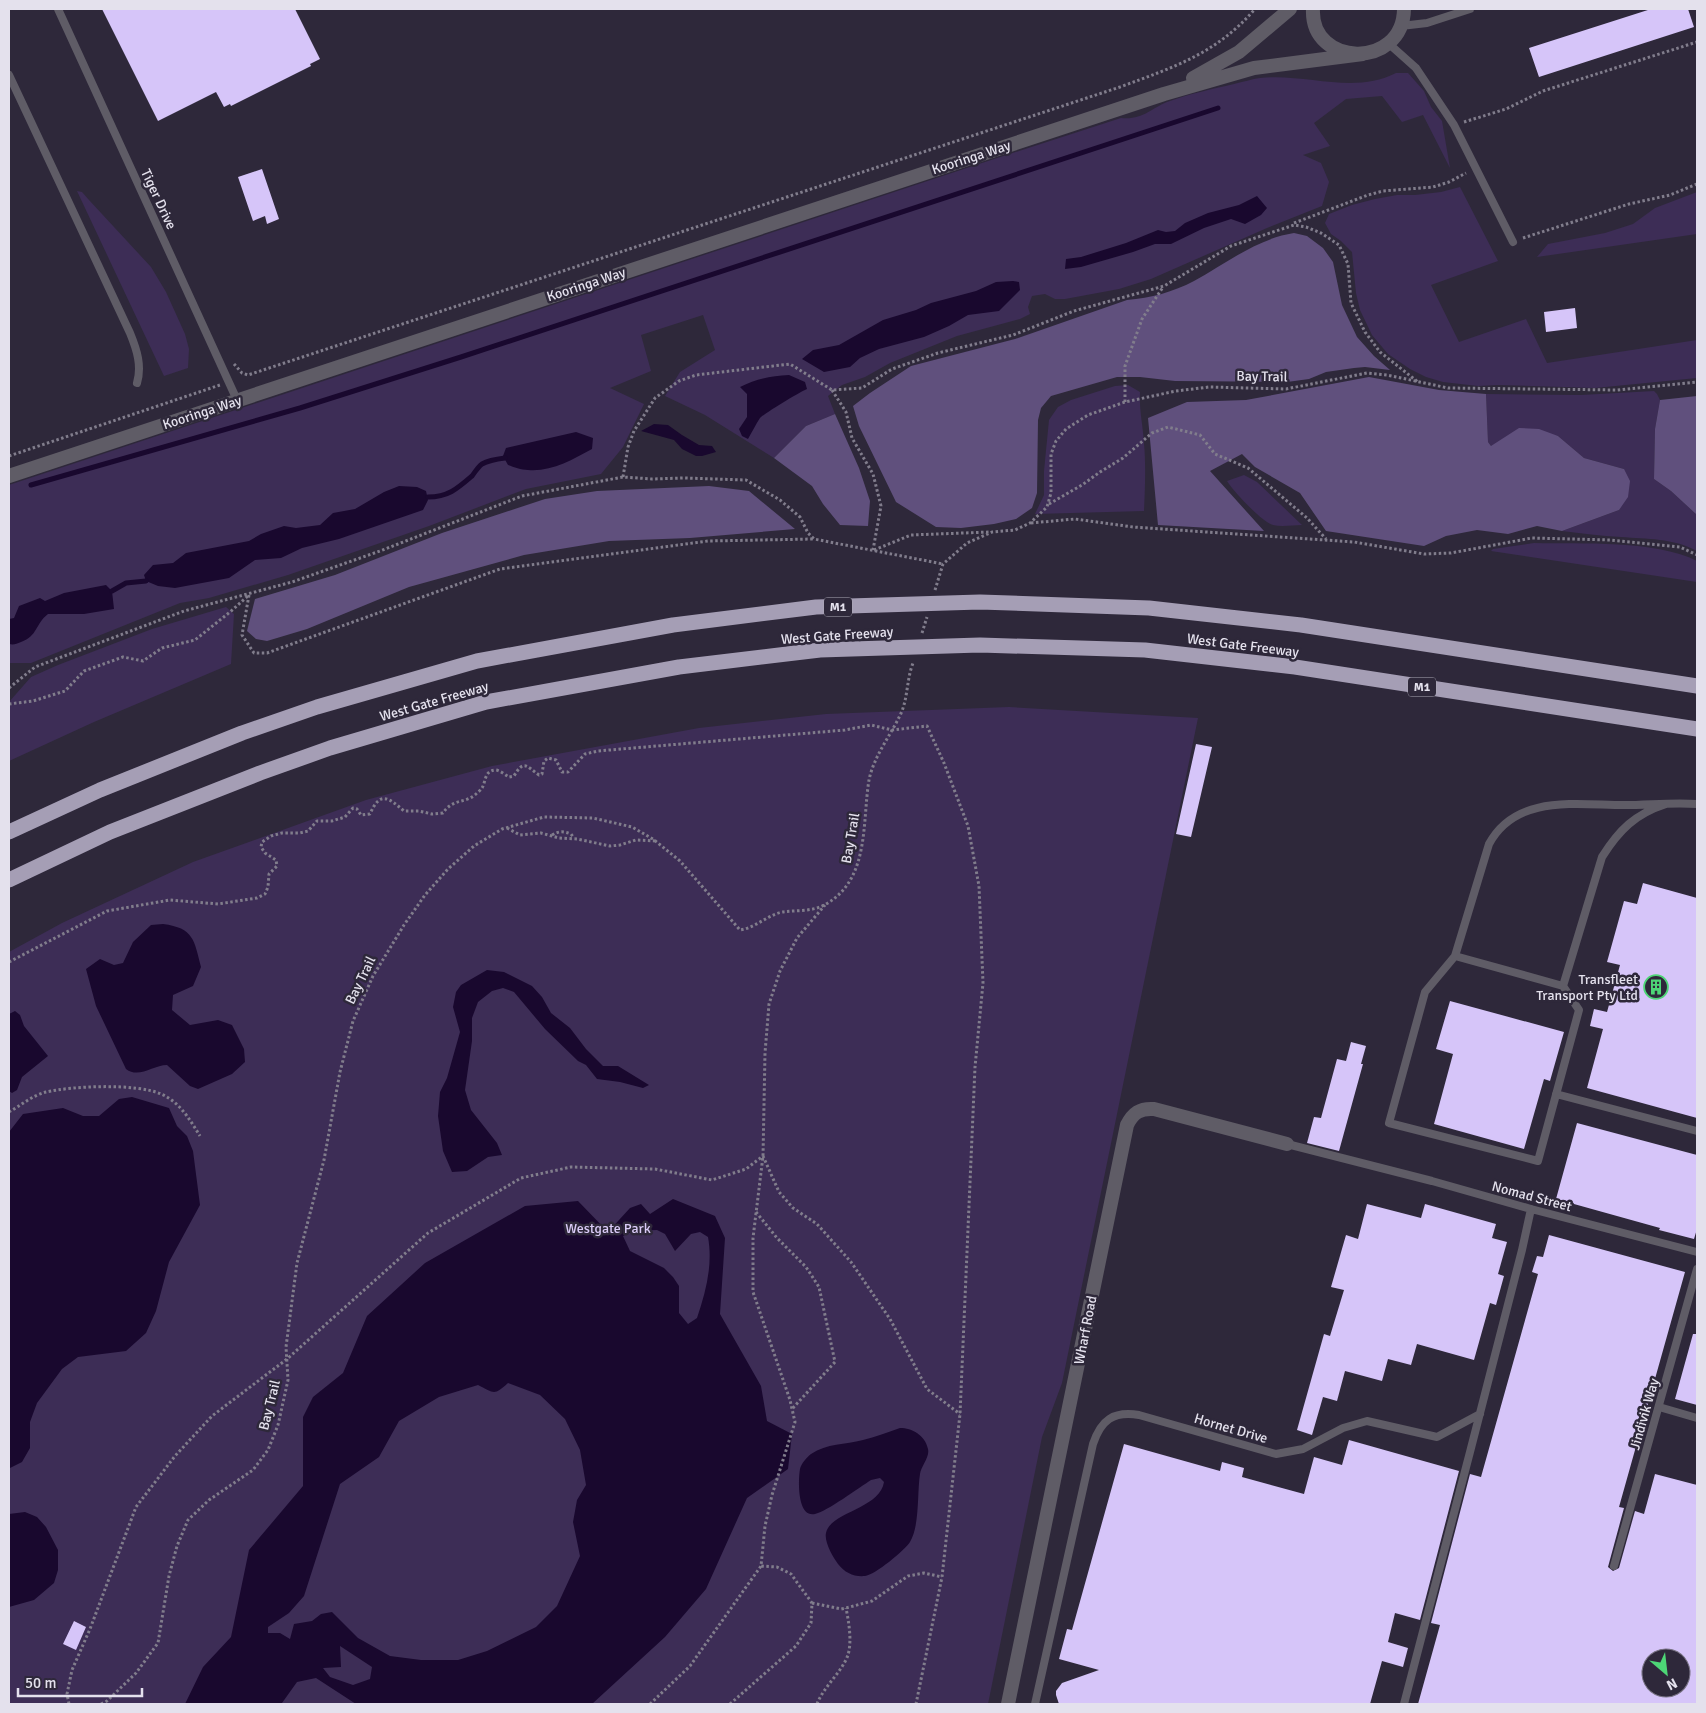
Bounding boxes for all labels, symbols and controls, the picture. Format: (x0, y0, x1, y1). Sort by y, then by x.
street label: Kooringa Way (930, 137, 1013, 178)
street label: Tiger Drive (137, 166, 180, 232)
street label: Kooringa Way (545, 264, 628, 305)
street label: Bay Trail (1236, 368, 1288, 385)
street label: Kooringa Way (161, 392, 244, 433)
road number: M1 (824, 598, 852, 616)
street label: West Gate Freeway (780, 623, 894, 648)
street label: West Gate Freeway (1186, 630, 1300, 661)
street label: West Gate Freeway (378, 678, 491, 725)
road number: M1 (1408, 678, 1436, 696)
street label: Bay Trail (838, 811, 863, 865)
street label: Bay Trail (342, 953, 379, 1007)
place label: Transfleet Transport Pty Ltd (1536, 971, 1638, 1004)
building icon: Transfleet Transport Pty Ltd (1643, 974, 1669, 1000)
street label: Nomad Street (1490, 1178, 1574, 1215)
park label: Westgate Park (565, 1220, 651, 1237)
street label: Wharf Road (1070, 1294, 1101, 1366)
street label: Jindivik Way (1626, 1376, 1663, 1452)
street label: Bay Trail (255, 1378, 284, 1432)
street label: Hornet Drive (1192, 1410, 1270, 1447)
north arrow (1641, 1648, 1691, 1698)
scale bar (18, 1666, 141, 1698)
text: 50 m (25, 1674, 56, 1692)
text: N (1664, 1674, 1680, 1694)

